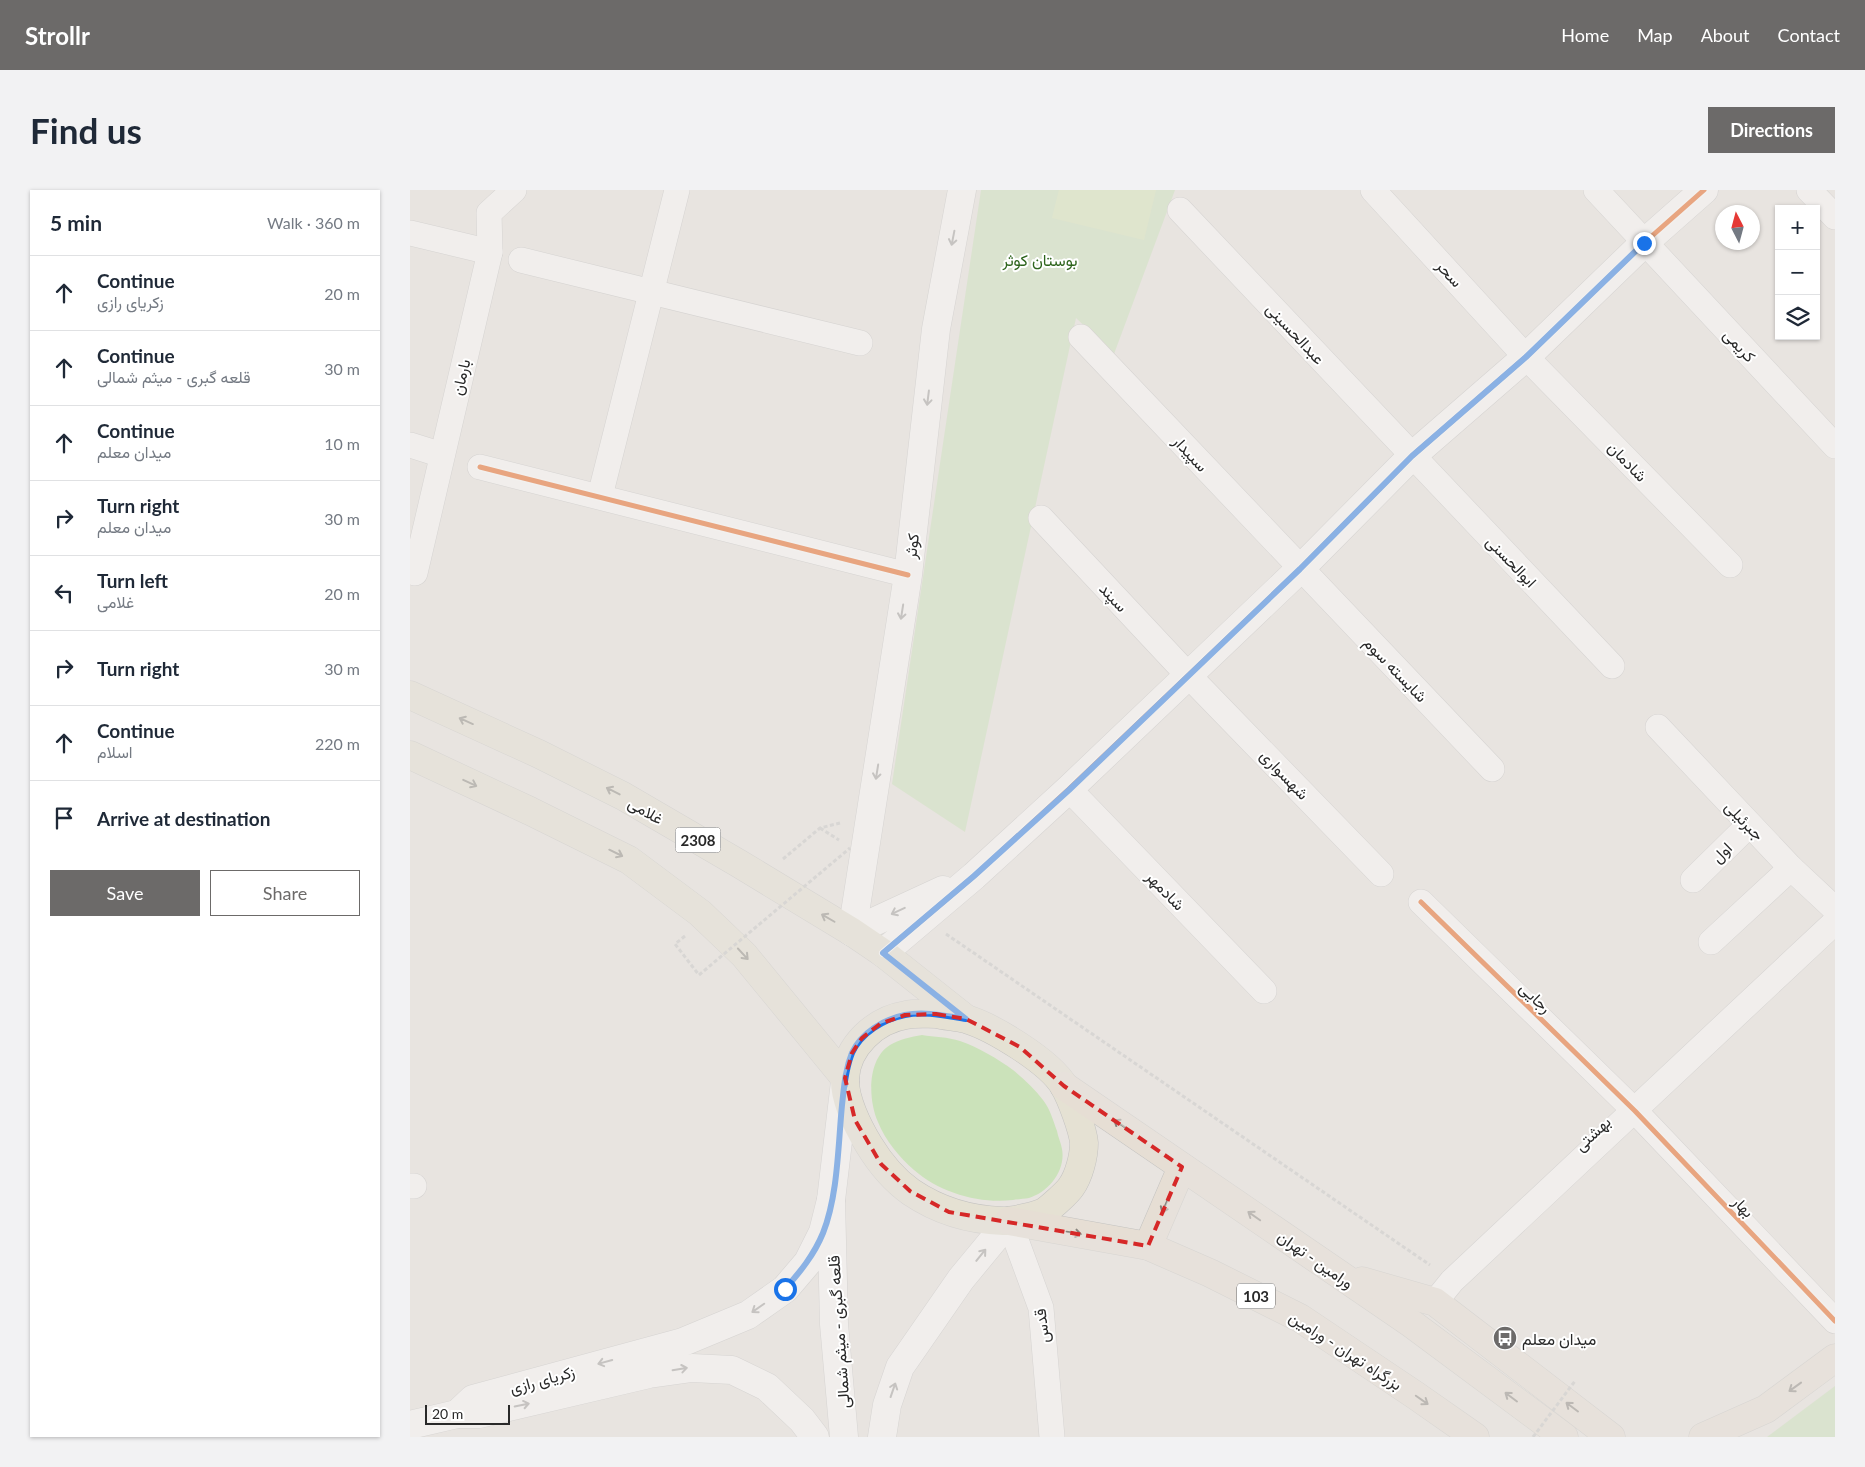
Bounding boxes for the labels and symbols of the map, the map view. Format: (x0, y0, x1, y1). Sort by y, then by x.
north arrow (1715, 205, 1760, 250)
one-way arrow (948, 230, 958, 246)
route end (1633, 232, 1656, 255)
park label: بوستان کوثر (1002, 250, 1078, 271)
street label: سحر (1431, 255, 1467, 292)
street label: عبدالحسینی (1261, 298, 1329, 369)
street label: کریمی (1719, 325, 1760, 367)
street label: بارمان (447, 357, 475, 397)
one-way arrow (923, 390, 933, 406)
street label: سپیدار (1167, 430, 1212, 477)
street label: شادمان (1604, 437, 1652, 486)
street label: ابوالحسنی (1481, 531, 1541, 592)
street label: کوثر (900, 532, 924, 561)
street label: سپند (1094, 579, 1132, 617)
one-way arrow (897, 603, 907, 619)
street label: شایسته سوم (1359, 633, 1432, 707)
one-way arrow (459, 716, 474, 725)
street label: شهسواری (1255, 745, 1313, 804)
one-way arrow (871, 764, 881, 780)
one-way arrow (462, 778, 477, 788)
one-way arrow (606, 786, 621, 795)
street label: غلامی (624, 792, 667, 829)
street label: جبرئیلی (1720, 796, 1769, 845)
road number: 2308 (676, 828, 720, 852)
street label: اول (1707, 838, 1737, 868)
one-way arrow (609, 848, 624, 858)
street label: شادمهر (1141, 866, 1189, 915)
one-way arrow (891, 906, 906, 916)
one-way arrow (822, 912, 836, 922)
one-way arrow (737, 948, 749, 960)
street label: رجایی (1515, 977, 1556, 1018)
street label: بهشتی (1570, 1112, 1615, 1156)
one-way arrow (1113, 1119, 1127, 1129)
street label: بهار (1727, 1191, 1759, 1222)
one-way arrow (1160, 1198, 1170, 1213)
one-way arrow (1247, 1211, 1261, 1221)
street label: ورامین - تهران (1273, 1226, 1358, 1294)
one-way arrow (1066, 1228, 1082, 1238)
one-way arrow (976, 1248, 987, 1261)
street label: قلعه گبری - میثم شمالی (823, 1255, 855, 1409)
route start (774, 1278, 797, 1301)
road number: 103 (1237, 1284, 1275, 1308)
one-way arrow (751, 1303, 765, 1313)
street label: قدس (1029, 1307, 1055, 1344)
street label: بزرگراه تهران - ورامین (1285, 1307, 1406, 1395)
bus stop icon: میدان معلم (1492, 1325, 1518, 1351)
place label: میدان معلم (1522, 1329, 1596, 1350)
one-way arrow (597, 1358, 613, 1367)
street label: زکریای رازی (507, 1361, 577, 1399)
one-way arrow (672, 1364, 688, 1374)
one-way arrow (888, 1382, 898, 1398)
one-way arrow (1789, 1382, 1803, 1392)
one-way arrow (1504, 1392, 1518, 1402)
one-way arrow (1414, 1395, 1428, 1405)
one-way arrow (513, 1400, 529, 1409)
scale bar (425, 1402, 510, 1425)
one-way arrow (1566, 1402, 1579, 1413)

